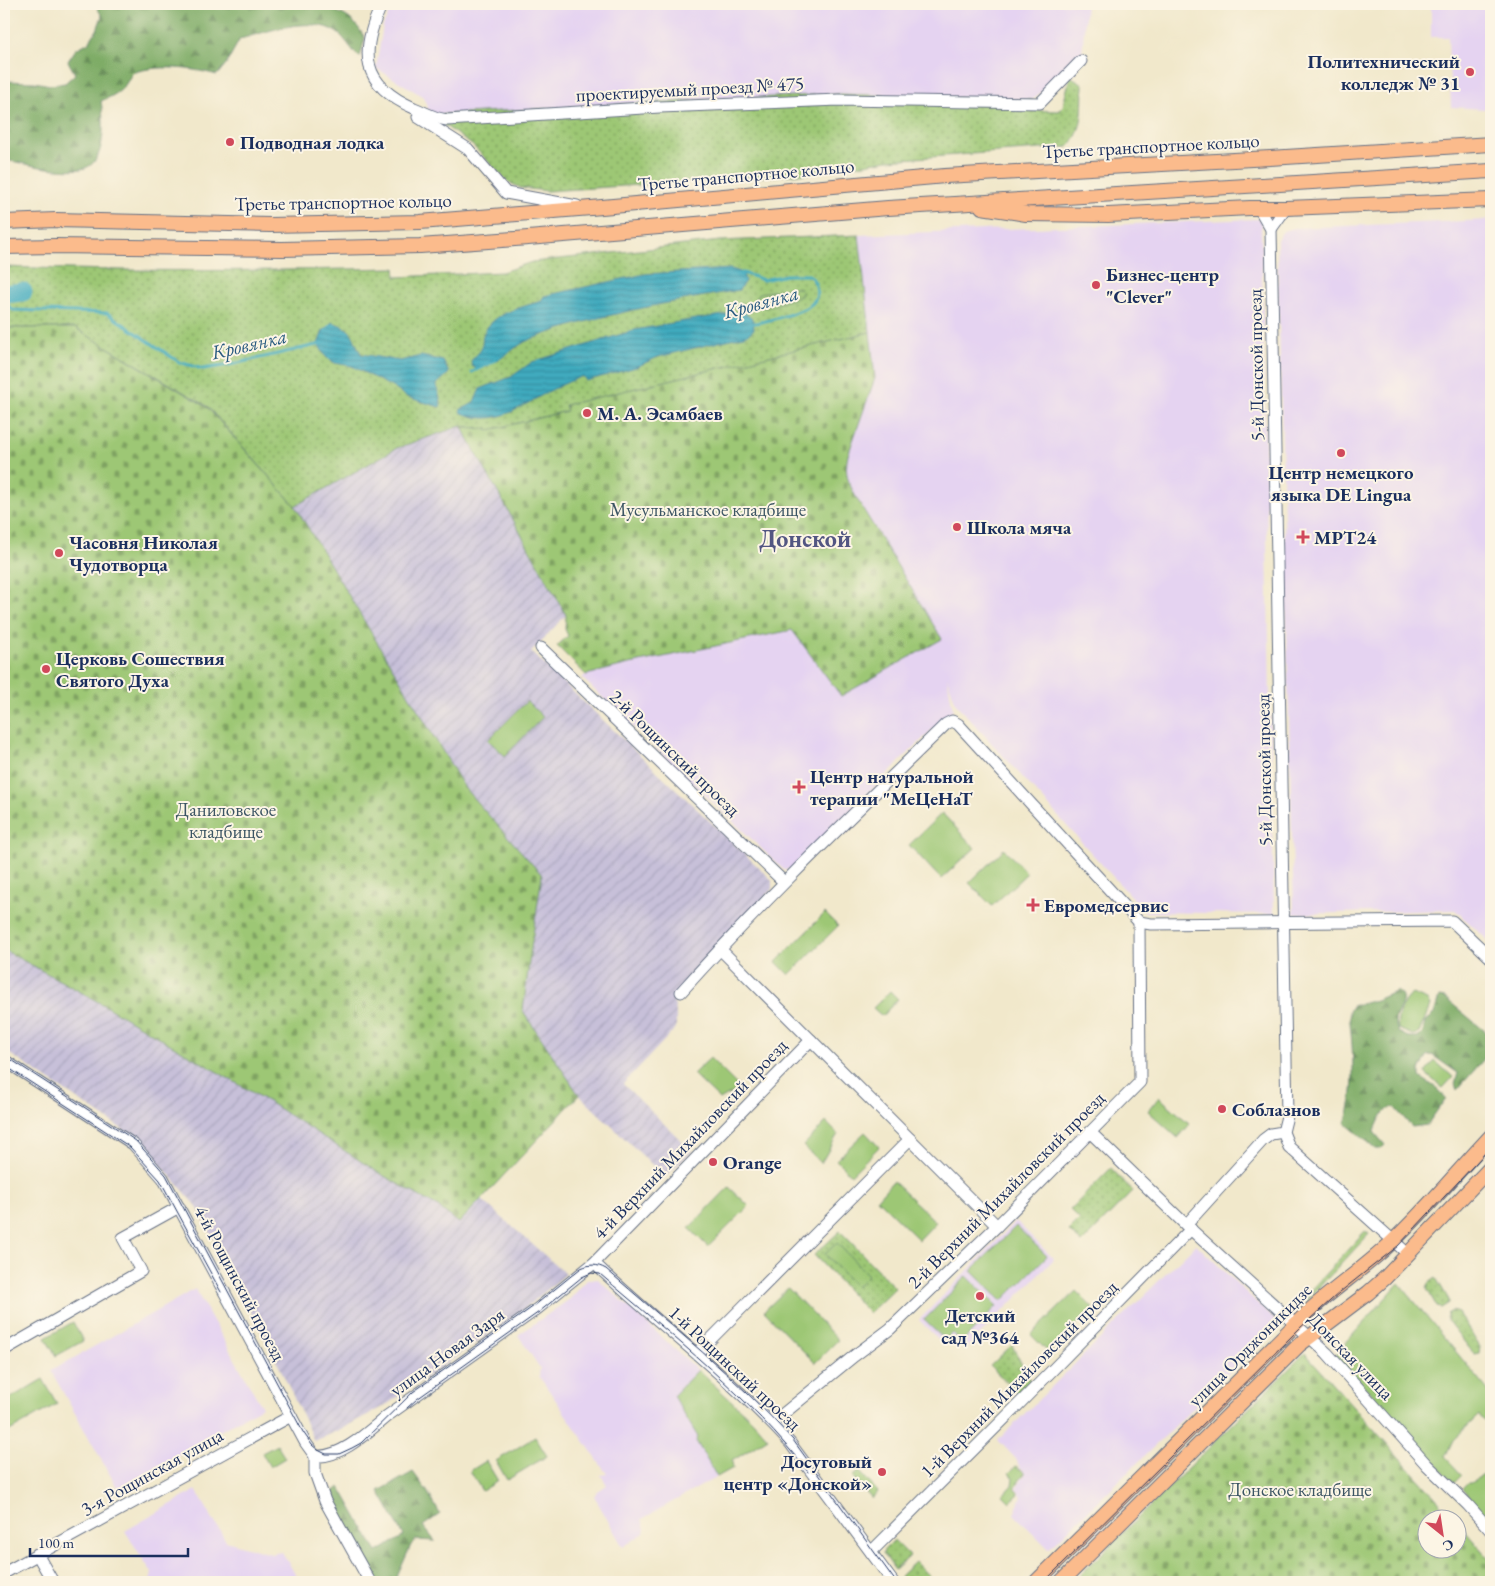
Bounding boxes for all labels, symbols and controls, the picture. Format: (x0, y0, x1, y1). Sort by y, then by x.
place label: Политехнический колледж № 31 (1307, 49, 1460, 96)
marker: Политехнический колледж № 31 (1464, 66, 1476, 78)
street label: проектируемый проезд № 475 (575, 71, 805, 107)
street label: Третье транспортное кольцо (1042, 128, 1260, 164)
place label: Подводная лодка (240, 130, 385, 155)
marker: Подводная лодка (224, 136, 236, 148)
street label: Третье транспортное кольцо (637, 153, 855, 197)
street label: Третье транспортное кольцо (234, 188, 452, 216)
place label: Бизнес-центр "Clever" (1106, 262, 1219, 309)
marker: Бизнес-центр "Clever" (1090, 279, 1102, 291)
water label: Кровянка (720, 280, 801, 325)
street label: 5-й Донской проезд (1242, 288, 1270, 441)
water label: Кровянка (208, 323, 289, 366)
place label: М. А. Эсамбаев (597, 401, 723, 426)
marker: М. А. Эсамбаев (581, 407, 593, 419)
marker: Центр немецкого языка DE Lingua (1335, 447, 1347, 459)
place label: Центр немецкого языка DE Lingua (1269, 460, 1414, 507)
park label: Мусульманское кладбище (610, 497, 806, 522)
place label: Школа мяча (967, 515, 1072, 540)
marker: Школа мяча (951, 521, 963, 533)
district label: Донской (759, 523, 851, 554)
place label: МРТ24 (1314, 525, 1377, 550)
place label: Часовня Николая Чудотворца (69, 530, 218, 577)
marker: МРТ24 (1296, 530, 1310, 544)
marker: Часовня Николая Чудотворца (53, 547, 65, 559)
place label: Церковь Сошествия Святого Духа (56, 646, 225, 693)
marker: Церковь Сошествия Святого Духа (40, 663, 52, 675)
street label: 2-й Рощинский проезд (604, 684, 746, 822)
street label: 5-й Донской проезд (1250, 693, 1278, 846)
place label: Центр натуральной терапии "МеЦеНаТ (810, 764, 974, 811)
marker: Центр натуральной терапии "МеЦеНаТ (792, 780, 806, 794)
park label: Даниловское кладбище (176, 797, 276, 844)
place label: Евромедсервис (1044, 893, 1169, 918)
marker: Евромедсервис (1026, 898, 1040, 912)
street label: 4-й Верхний Михайловский проезд (587, 1033, 793, 1245)
street label: 2-й Верхний Михайловский проезд (902, 1086, 1110, 1294)
place label: Соблазнов (1232, 1097, 1321, 1122)
marker: Соблазнов (1216, 1103, 1228, 1115)
place label: Orange (723, 1150, 782, 1175)
marker: Orange (707, 1156, 719, 1168)
street label: 4-й Рощинский проезд (188, 1201, 292, 1365)
street label: 1-й Верхний Михайловский проезд (915, 1275, 1123, 1483)
street label: улица Орджоникидзе (1183, 1278, 1317, 1412)
marker: Детский сад №364 (974, 1290, 986, 1302)
street label: 1-й Рощинский проезд (663, 1300, 807, 1436)
street label: улица Новая Заря (385, 1302, 510, 1402)
place label: Детский сад №364 (941, 1303, 1020, 1350)
street label: Донская улица (1303, 1307, 1400, 1406)
street label: 3-я Рощинская улица (76, 1422, 228, 1522)
place label: Досуговый центр «Донской» (723, 1449, 872, 1496)
marker: Досуговый центр «Донской» (876, 1466, 888, 1478)
park label: Донское кладбище (1228, 1477, 1372, 1502)
north arrow (1418, 1508, 1468, 1558)
scale bar (30, 1526, 188, 1558)
text: 100 m (38, 1533, 75, 1552)
text: С (1440, 1535, 1457, 1556)

